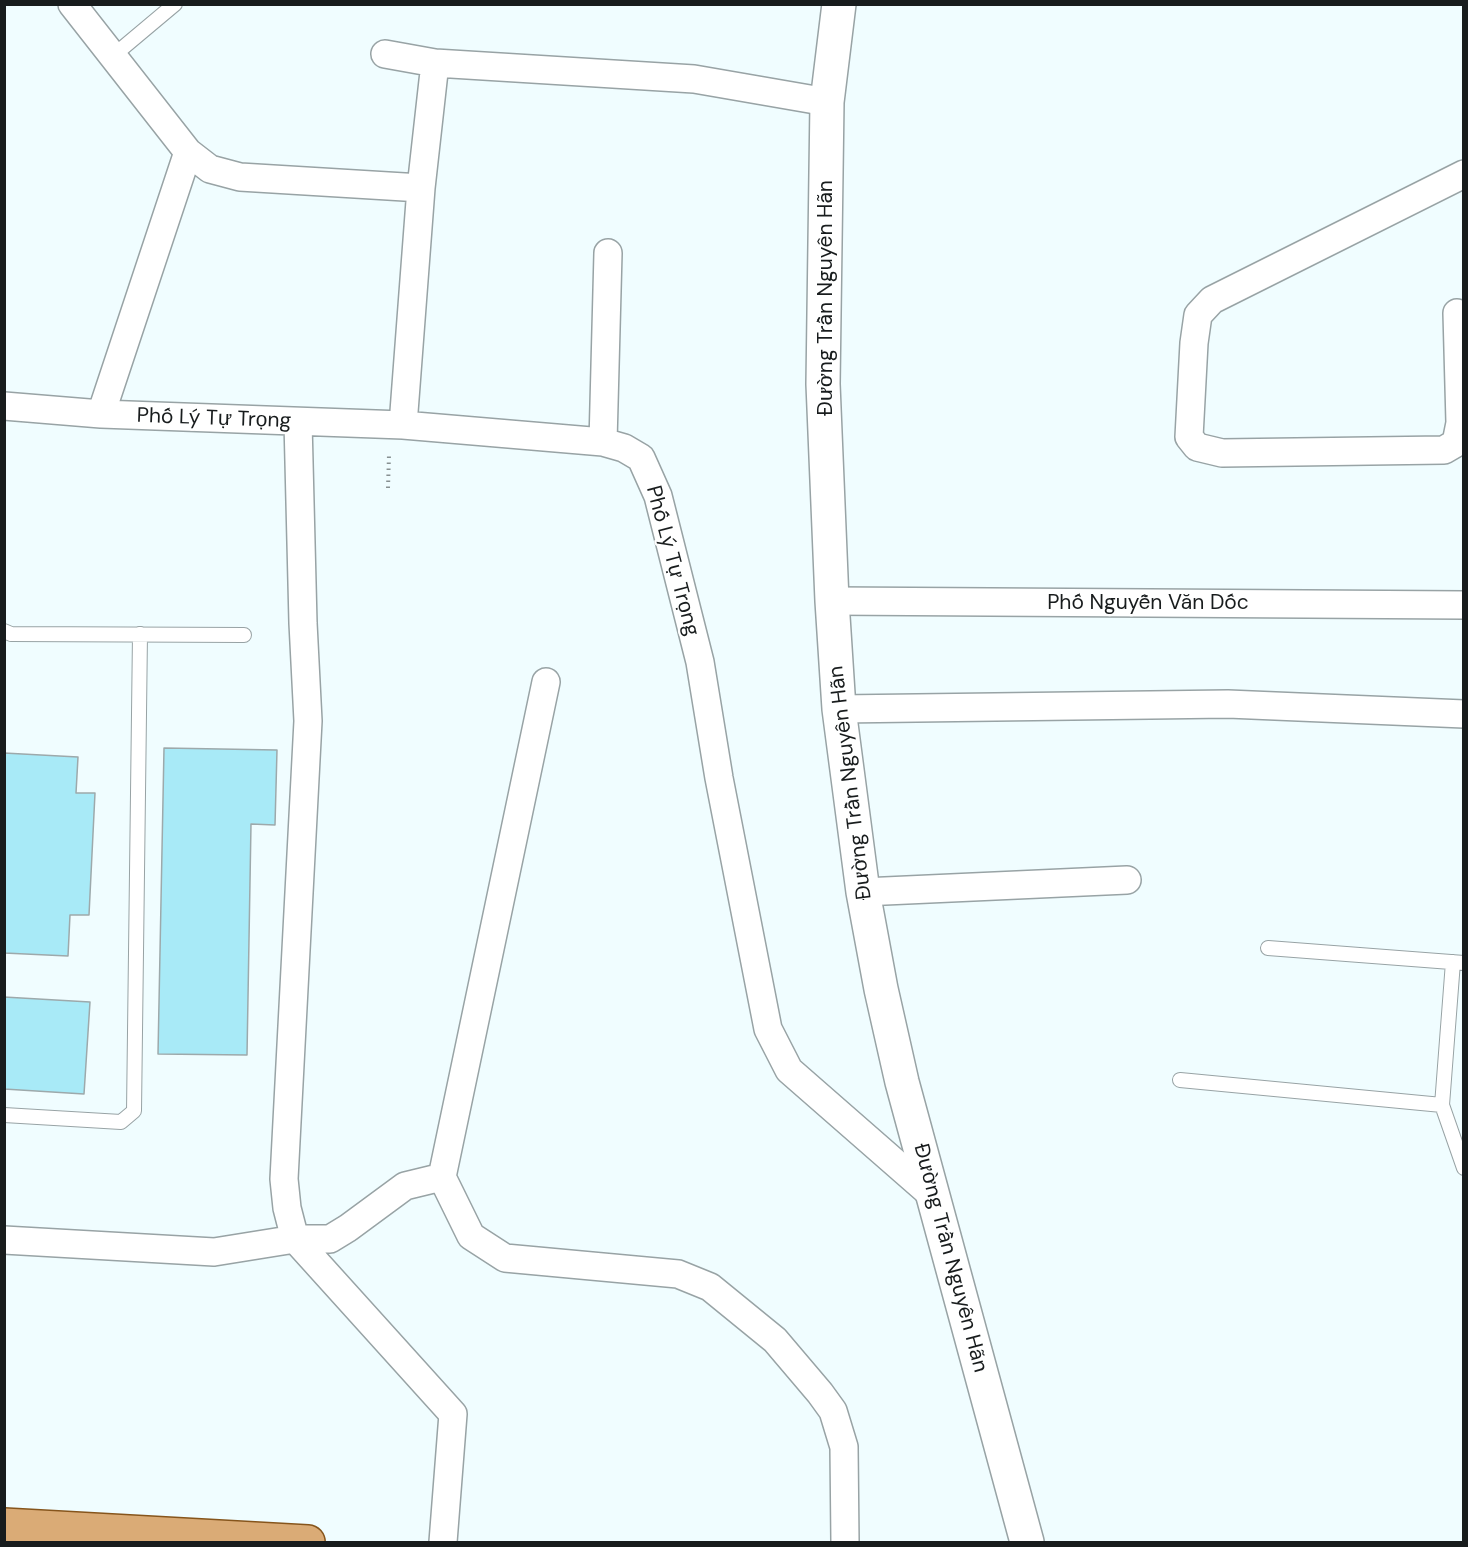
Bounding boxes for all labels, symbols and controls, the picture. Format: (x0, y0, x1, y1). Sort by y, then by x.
street label: Đường Trần Nguyên Hãn (813, 180, 839, 416)
street label: Phố Lý Tự Trọng (136, 404, 292, 434)
street label: Phố Lý Tự Trọng (640, 483, 704, 639)
street label: Phố Nguyễn Văn Dốc (1047, 590, 1249, 616)
street label: Đường Trần Nguyên Hãn (824, 664, 878, 902)
street label: Đường Trần Nguyên Hãn (907, 1141, 993, 1375)

